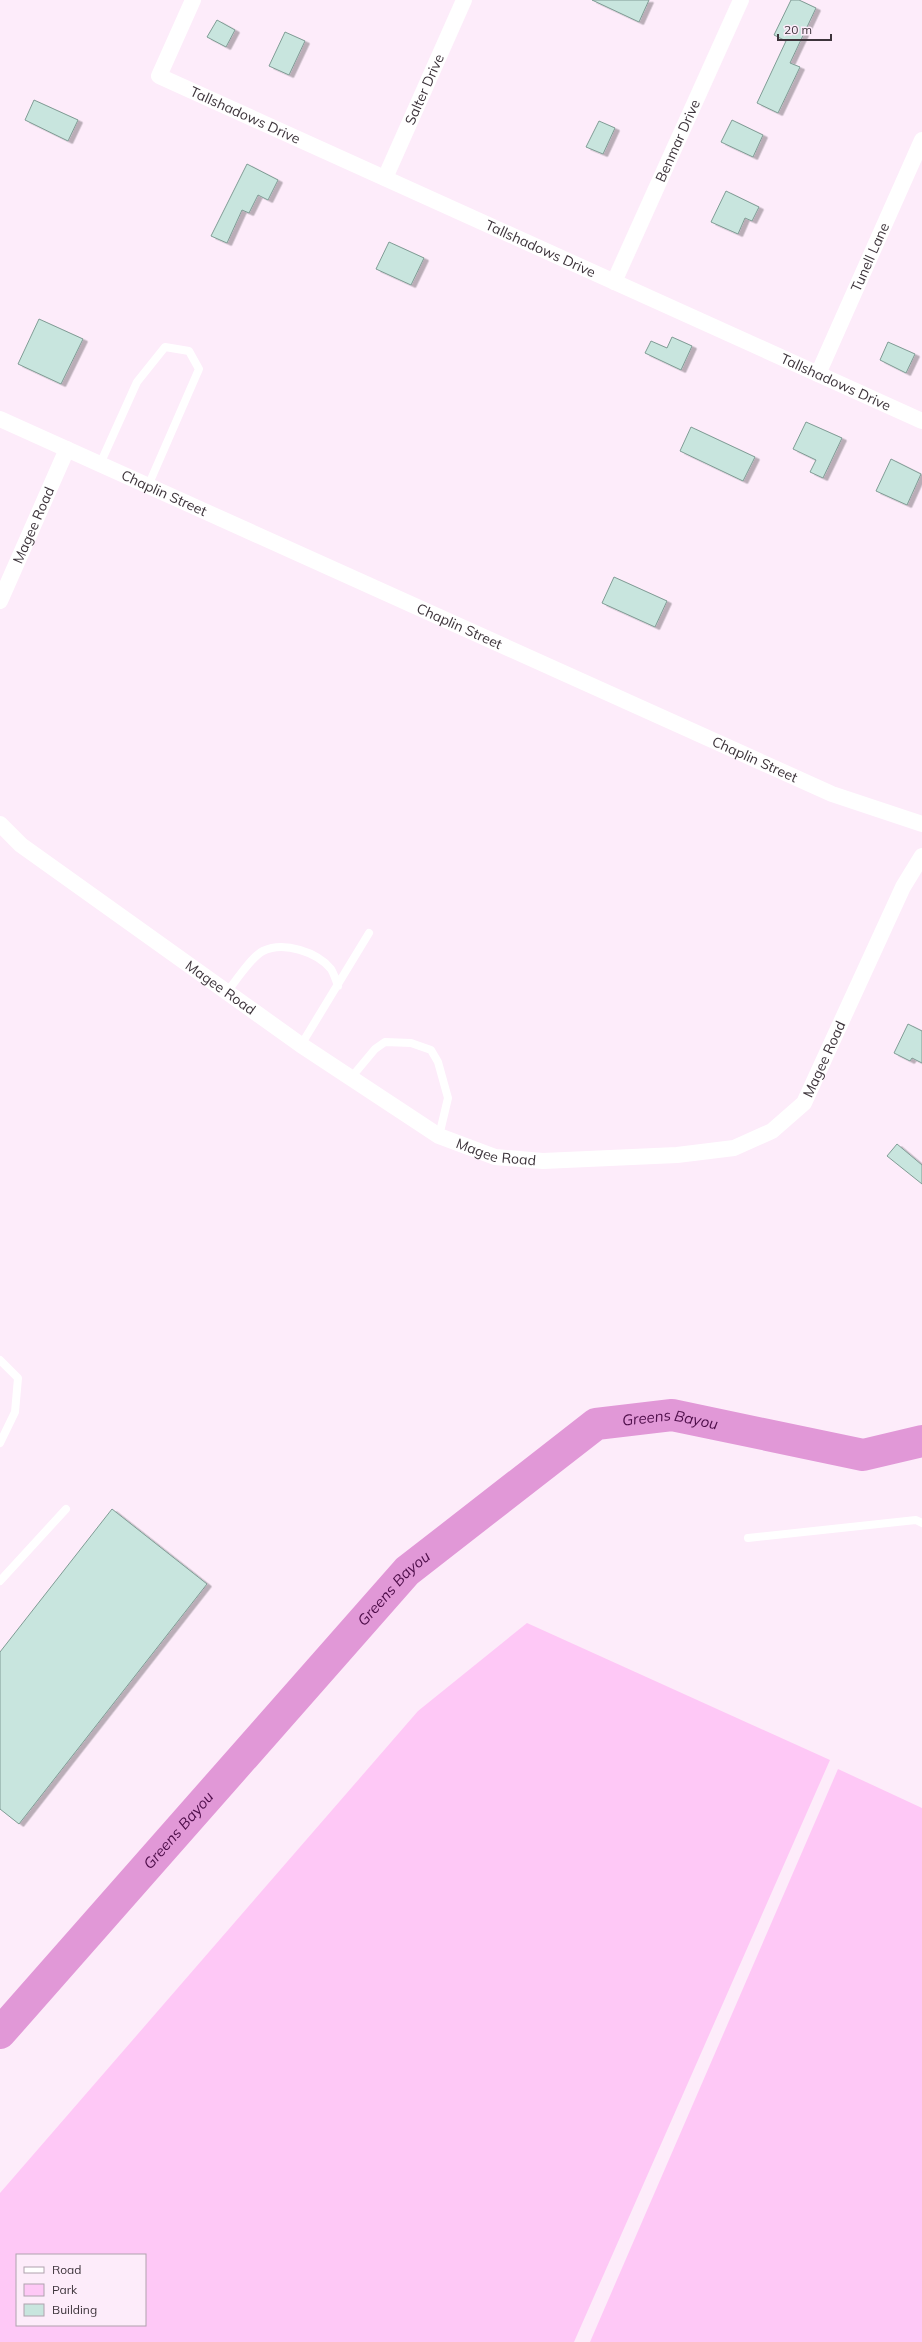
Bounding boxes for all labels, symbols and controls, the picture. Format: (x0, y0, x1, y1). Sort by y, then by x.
scale bar (778, 16, 831, 42)
text: 20 m (784, 22, 812, 37)
street label: Salter Drive (401, 51, 448, 128)
street label: Tallshadows Drive (187, 82, 303, 148)
street label: Benmar Drive (651, 97, 704, 185)
street label: Tallshadows Drive (483, 216, 598, 281)
street label: Tunell Lane (847, 220, 893, 294)
street label: Tallshadows Drive (778, 349, 894, 415)
street label: Chaplin Street (118, 466, 210, 520)
street label: Magee Road (9, 484, 58, 566)
street label: Chaplin Street (414, 599, 505, 653)
street label: Chaplin Street (709, 732, 801, 786)
street label: Magee Road (182, 956, 259, 1019)
street label: Magee Road (799, 1018, 849, 1100)
street label: Magee Road (453, 1134, 537, 1169)
water label: Greens Bayou (621, 1405, 720, 1433)
water label: Greens Bayou (353, 1546, 434, 1630)
water label: Greens Bayou (139, 1787, 218, 1873)
legend (16, 2254, 146, 2326)
text: Road (52, 2262, 81, 2277)
text: Park (52, 2282, 78, 2297)
text: Building (52, 2302, 97, 2317)

